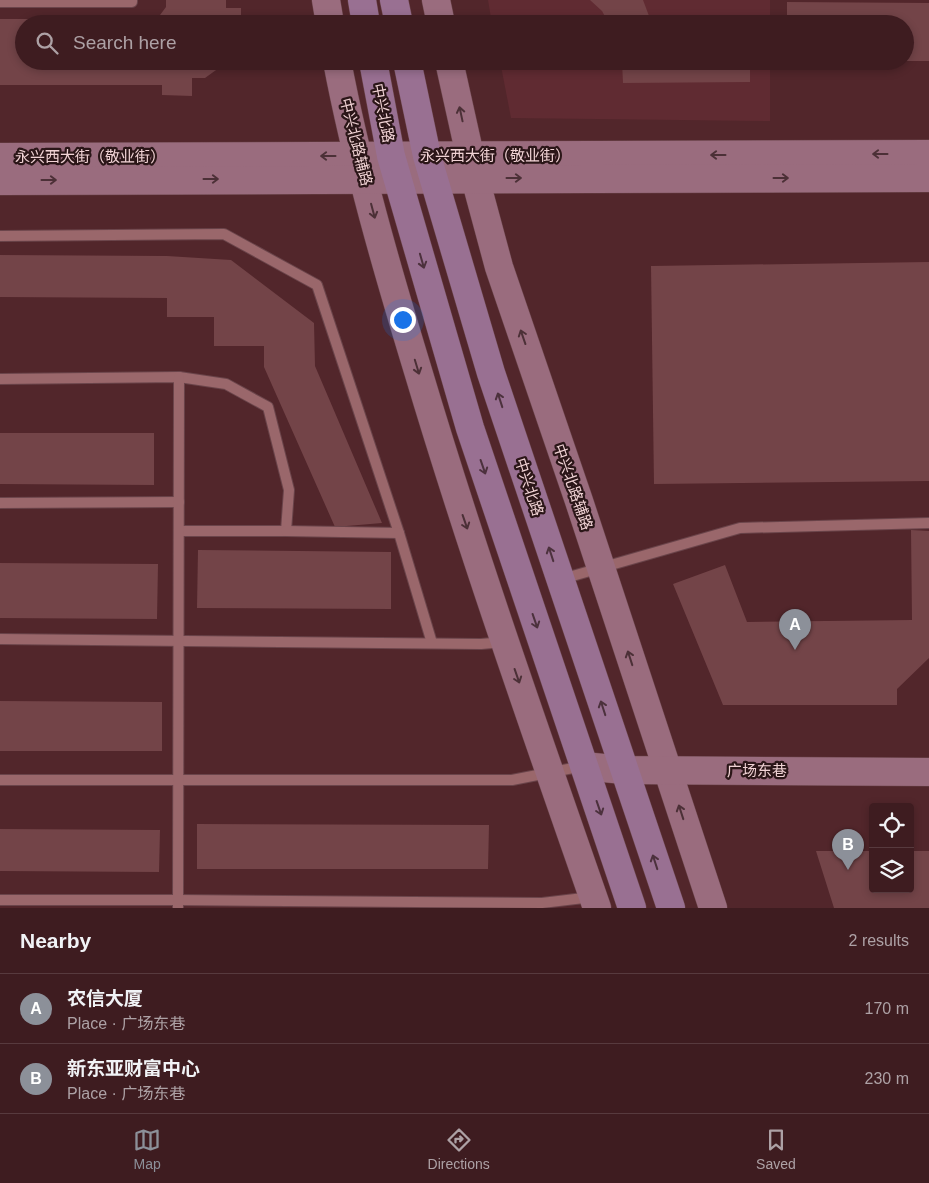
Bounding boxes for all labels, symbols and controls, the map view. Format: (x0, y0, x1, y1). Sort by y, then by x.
search box (15, 15, 914, 70)
icon: search (33, 29, 61, 57)
text: Search here (73, 32, 177, 53)
street label: 中兴北路 (369, 82, 398, 144)
street label: 中兴北路辅路 (337, 96, 376, 188)
one-way arrow (456, 106, 465, 122)
street label: 永兴西大街（敬业街） (420, 147, 570, 164)
street label: 永兴西大街（敬业街） (15, 148, 165, 165)
one-way arrow (873, 149, 889, 159)
one-way arrow (710, 150, 726, 160)
one-way arrow (320, 151, 336, 161)
one-way arrow (505, 173, 521, 183)
one-way arrow (772, 173, 789, 183)
one-way arrow (40, 175, 56, 185)
one-way arrow (203, 175, 219, 184)
one-way arrow (369, 202, 378, 218)
one-way arrow (417, 253, 427, 269)
your location (390, 307, 416, 333)
one-way arrow (518, 330, 527, 346)
one-way arrow (412, 359, 422, 375)
one-way arrow (495, 392, 504, 408)
street label: 中兴北路辅路 (551, 442, 596, 532)
street label: 中兴北路 (512, 456, 547, 518)
one-way arrow (479, 459, 488, 475)
one-way arrow (461, 514, 470, 530)
one-way arrow (546, 546, 556, 562)
pin: A (779, 609, 811, 650)
one-way arrow (531, 613, 541, 629)
one-way arrow (625, 650, 634, 666)
one-way arrow (513, 668, 522, 684)
one-way arrow (597, 700, 607, 716)
street label: 广场东巷 (727, 762, 787, 779)
one-way arrow (594, 800, 604, 816)
map controls (869, 803, 914, 893)
button: locate (869, 803, 914, 848)
one-way arrow (676, 805, 685, 820)
pin: B (832, 829, 864, 870)
button: layers (869, 848, 914, 893)
one-way arrow (650, 854, 660, 870)
text: Nearby (20, 929, 91, 952)
text: 2 results (849, 932, 909, 949)
text: 农信大厦 (67, 988, 143, 1009)
text: A (30, 1000, 42, 1017)
text: 170 m (865, 1000, 909, 1017)
text: Place · 广场东巷 (67, 1015, 185, 1032)
text: 新东亚财富中心 (67, 1058, 200, 1079)
text: B (30, 1070, 42, 1087)
text: 230 m (865, 1070, 909, 1087)
text: Place · 广场东巷 (67, 1085, 185, 1102)
tab: Map (133, 1126, 161, 1172)
tab: Directions (428, 1126, 490, 1172)
tab: Saved (756, 1126, 796, 1172)

